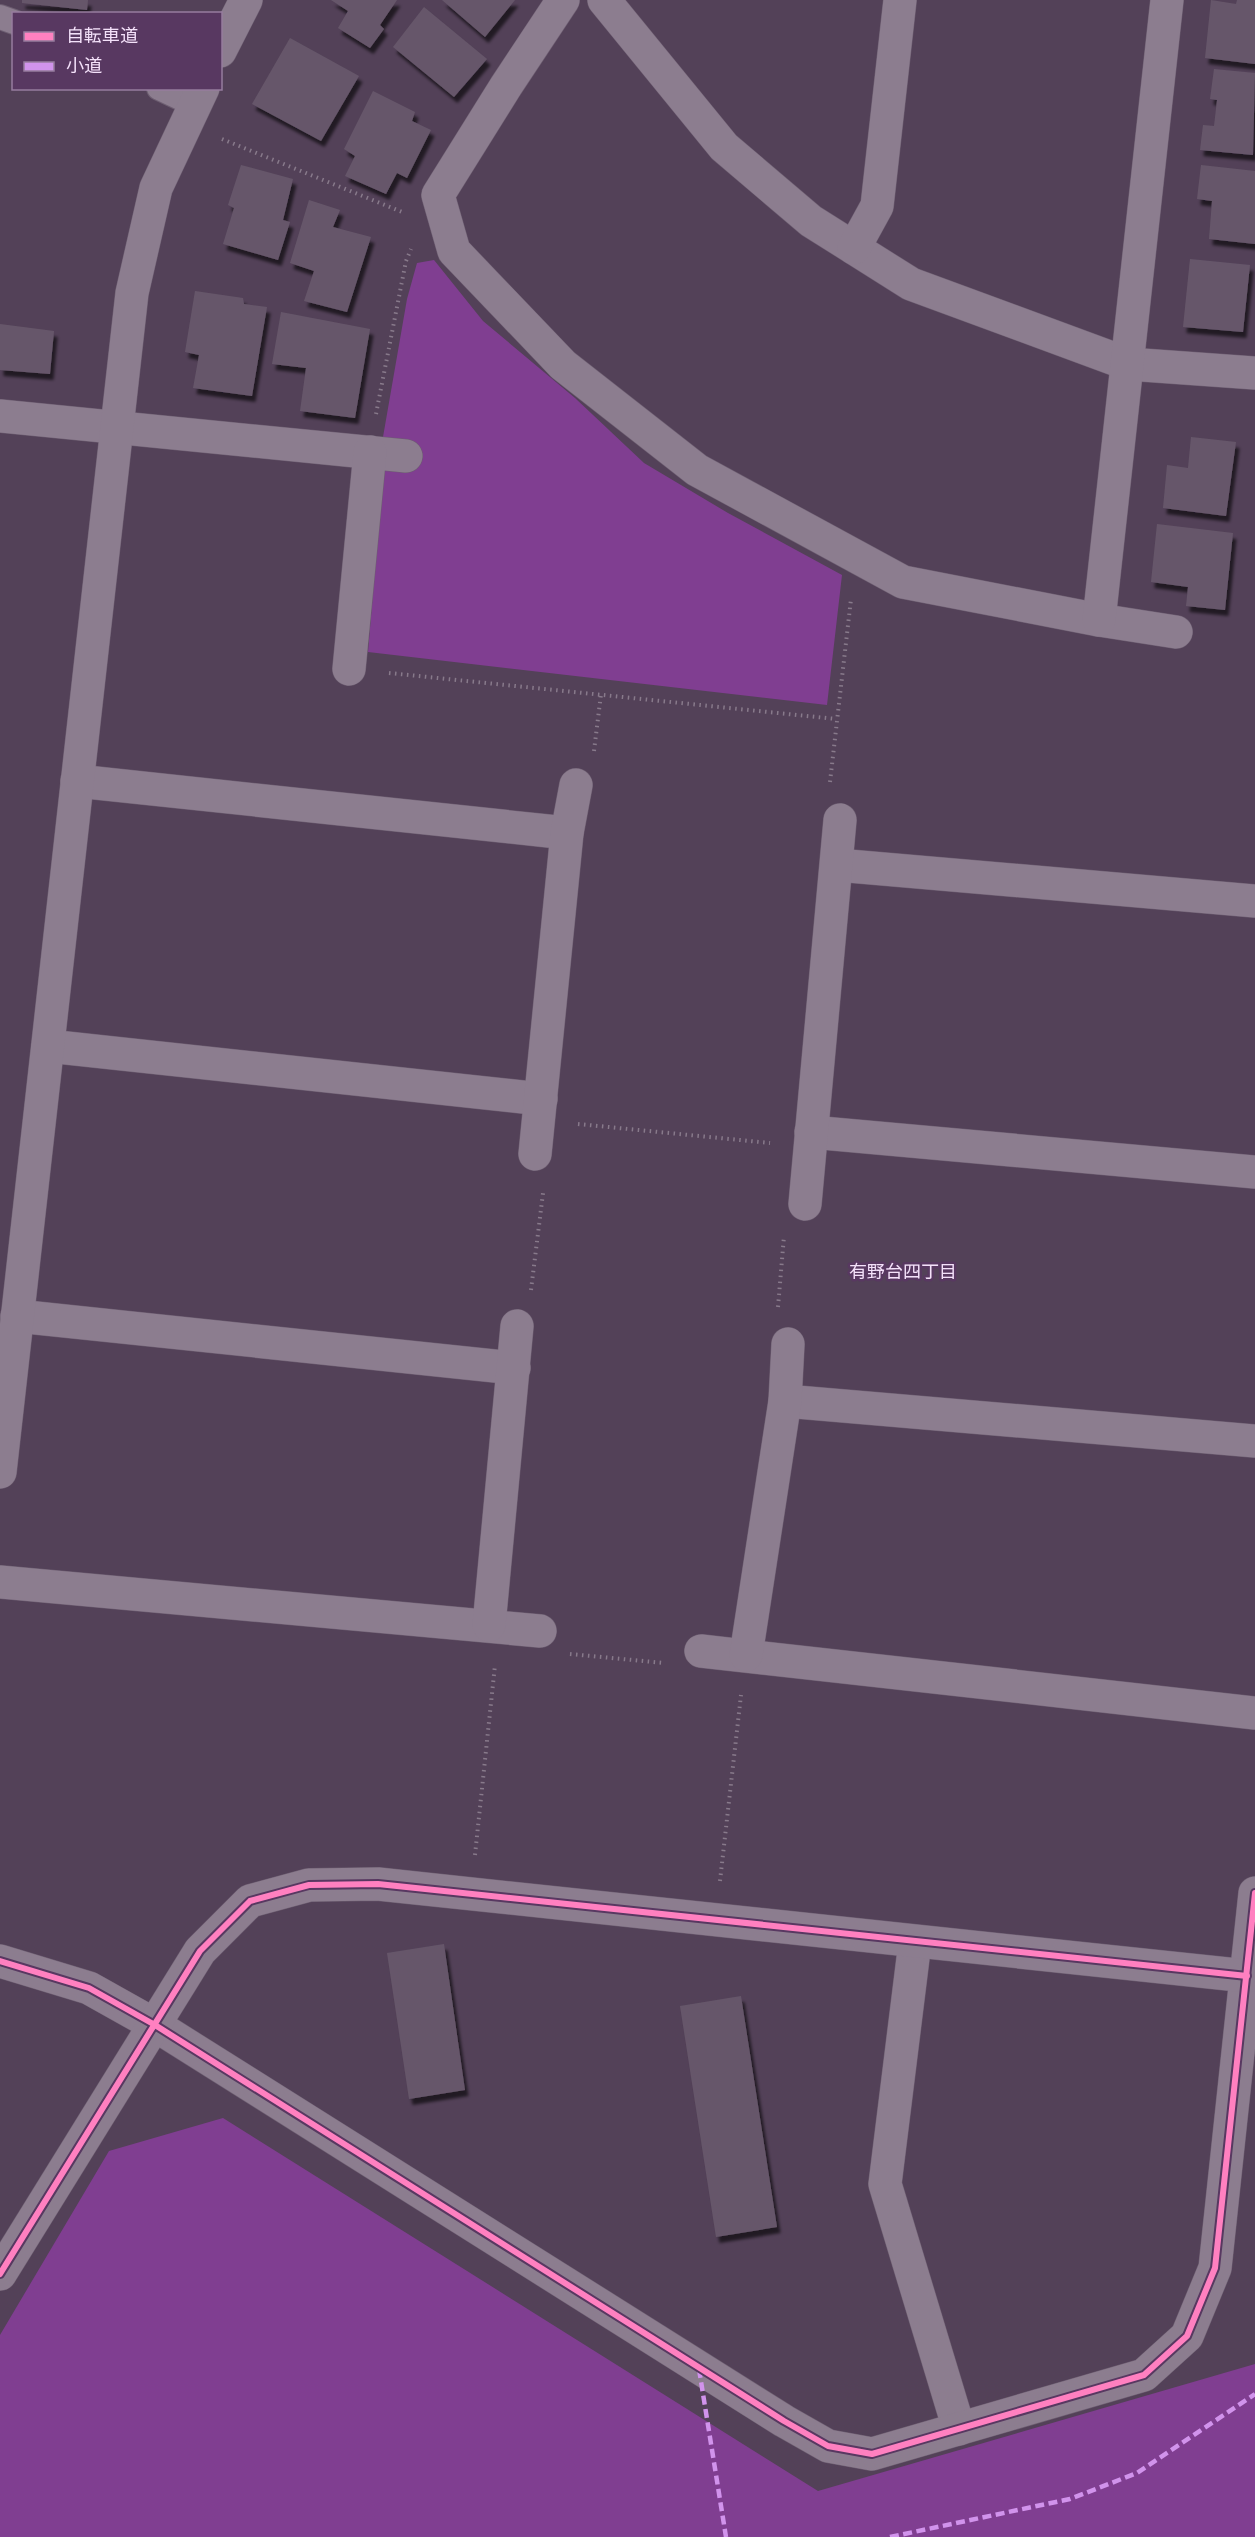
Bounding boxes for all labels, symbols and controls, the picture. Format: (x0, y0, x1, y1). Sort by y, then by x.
legend (12, 12, 222, 90)
text: 自転車道 (66, 23, 138, 48)
text: 小道 (66, 53, 102, 78)
district label: 有野台四丁目 (849, 1259, 957, 1284)

